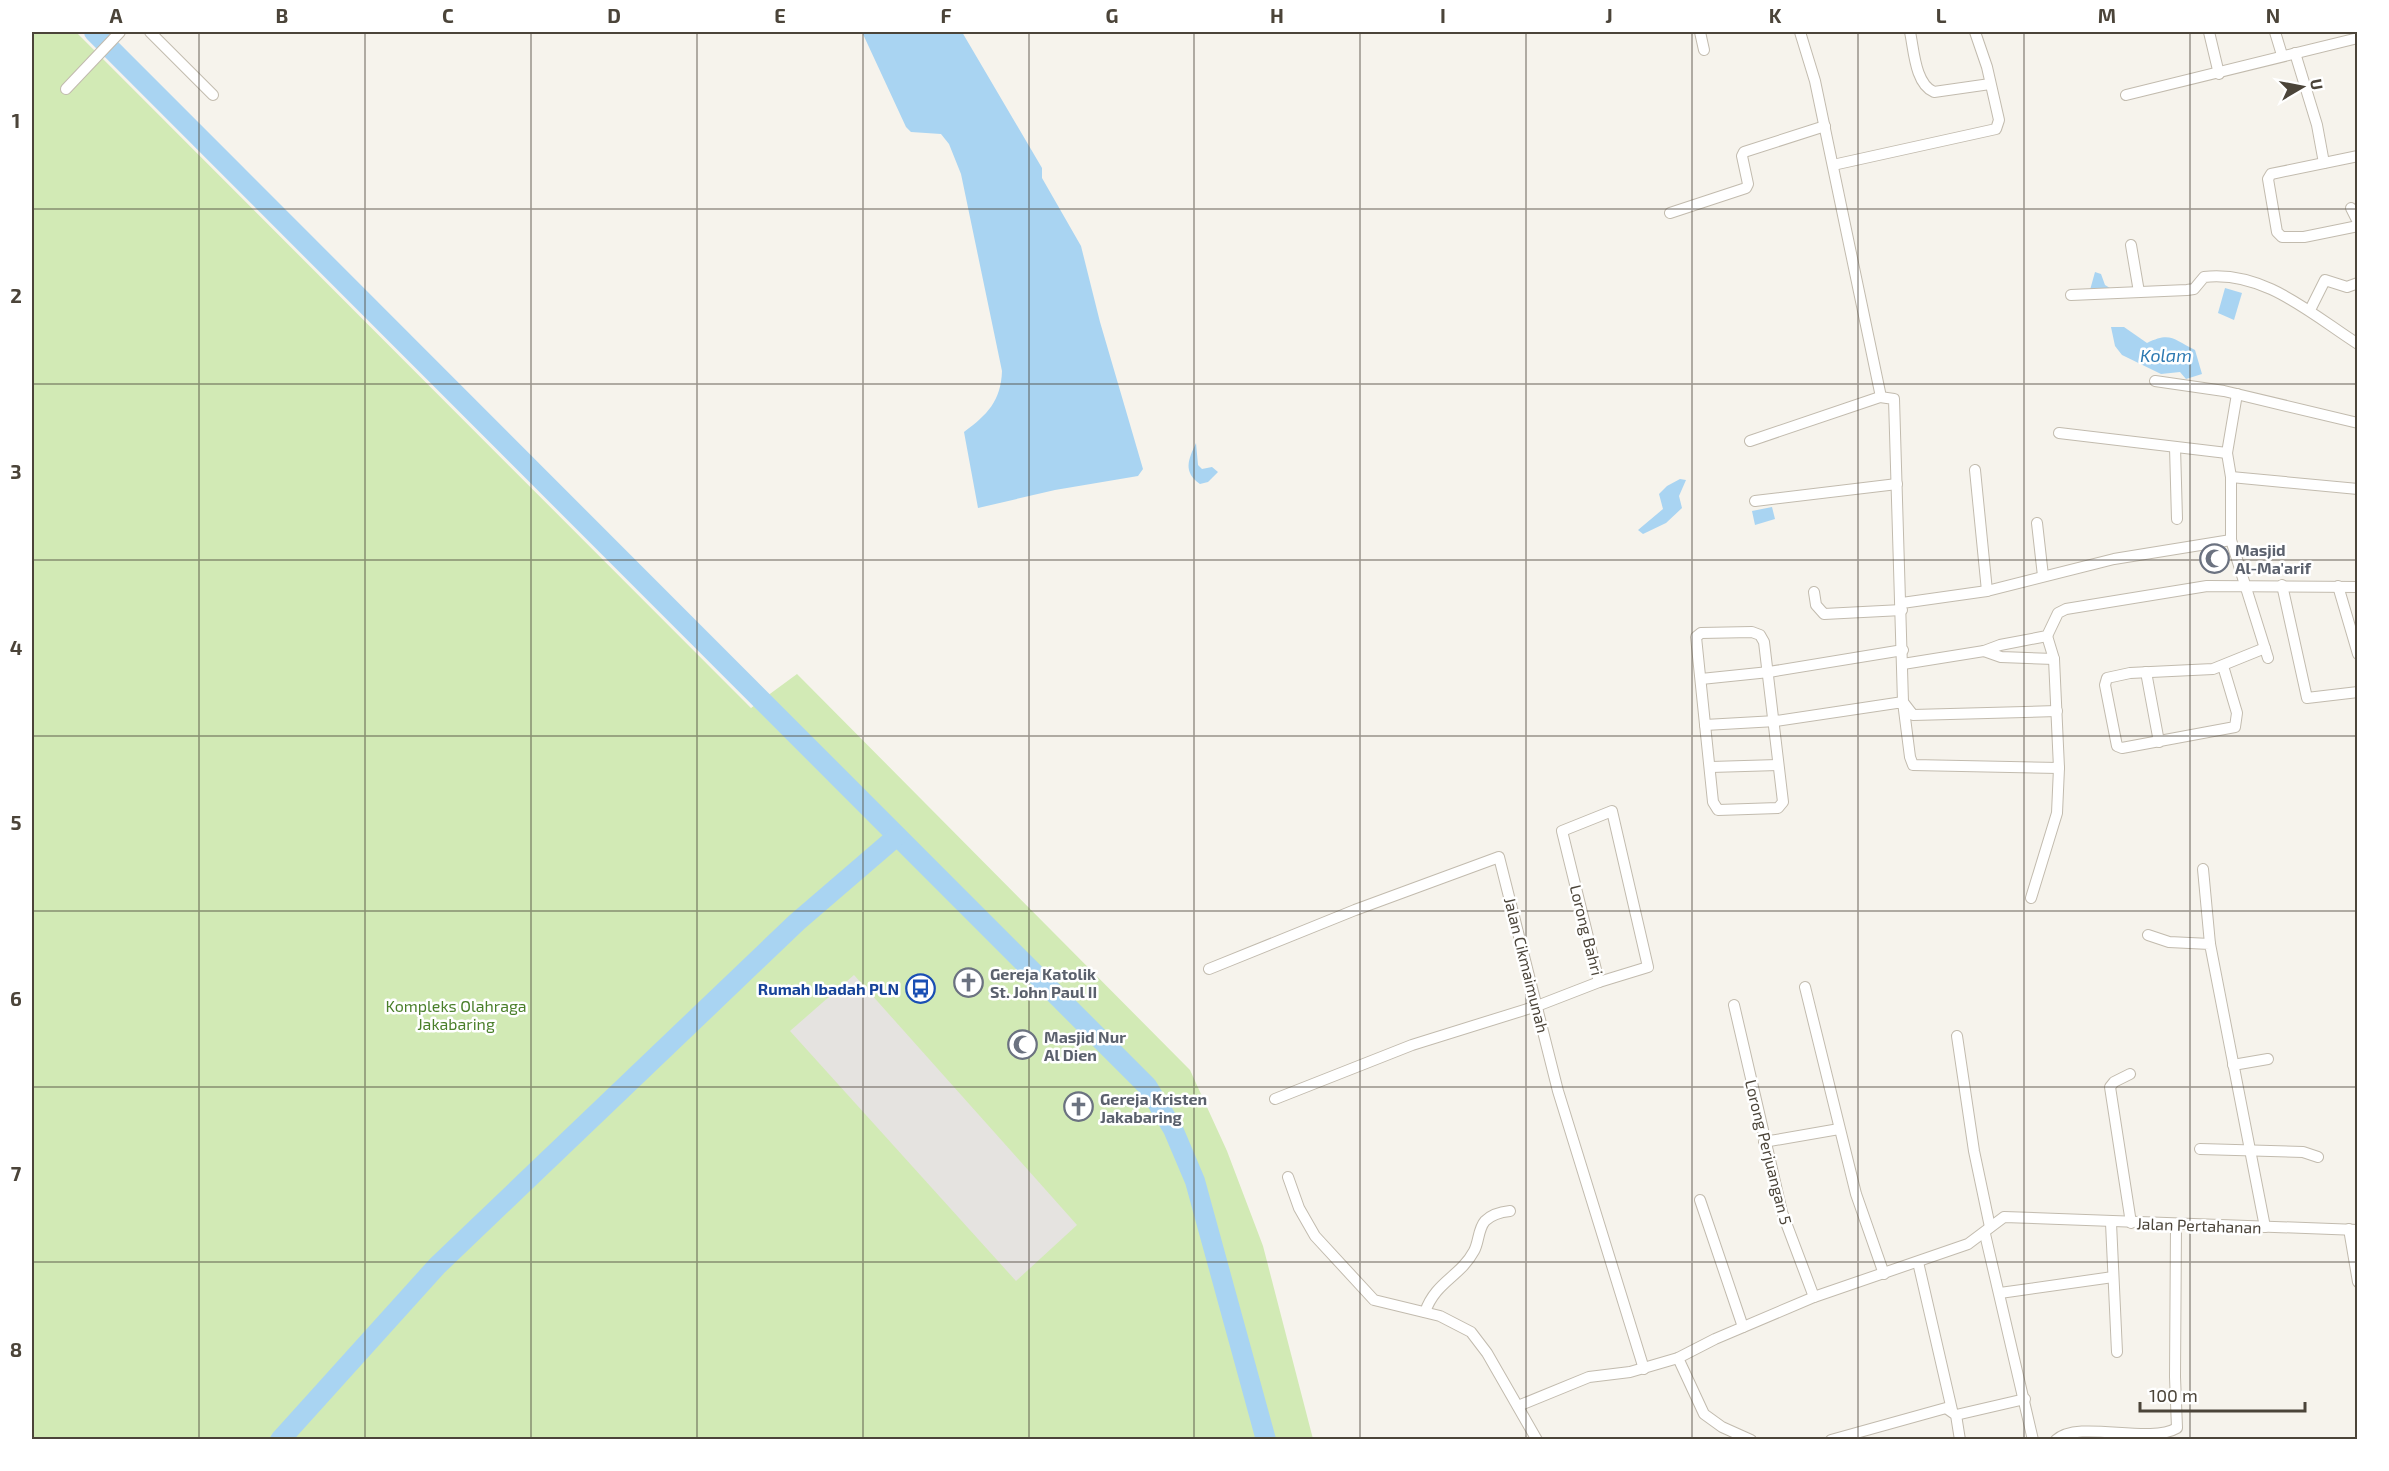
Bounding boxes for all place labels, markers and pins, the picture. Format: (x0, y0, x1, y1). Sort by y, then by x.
place label: Masjid Al-Ma'arif (2235, 540, 2311, 577)
mosque icon: Masjid Al-Ma'arif (2198, 542, 2230, 574)
place label: Gereja Katolik St. John Paul II (990, 964, 1097, 1001)
church icon: Gereja Katolik St. John Paul II (953, 966, 985, 998)
bus stop icon: Rumah Ibadah PLN (904, 972, 936, 1004)
place label: Rumah Ibadah PLN (758, 979, 899, 998)
place label: Masjid Nur Al Dien (1044, 1027, 1126, 1064)
mosque icon: Masjid Nur Al Dien (1007, 1029, 1039, 1061)
place label: Gereja Kristen Jakabaring (1100, 1089, 1207, 1126)
church icon: Gereja Kristen Jakabaring (1063, 1091, 1095, 1123)

